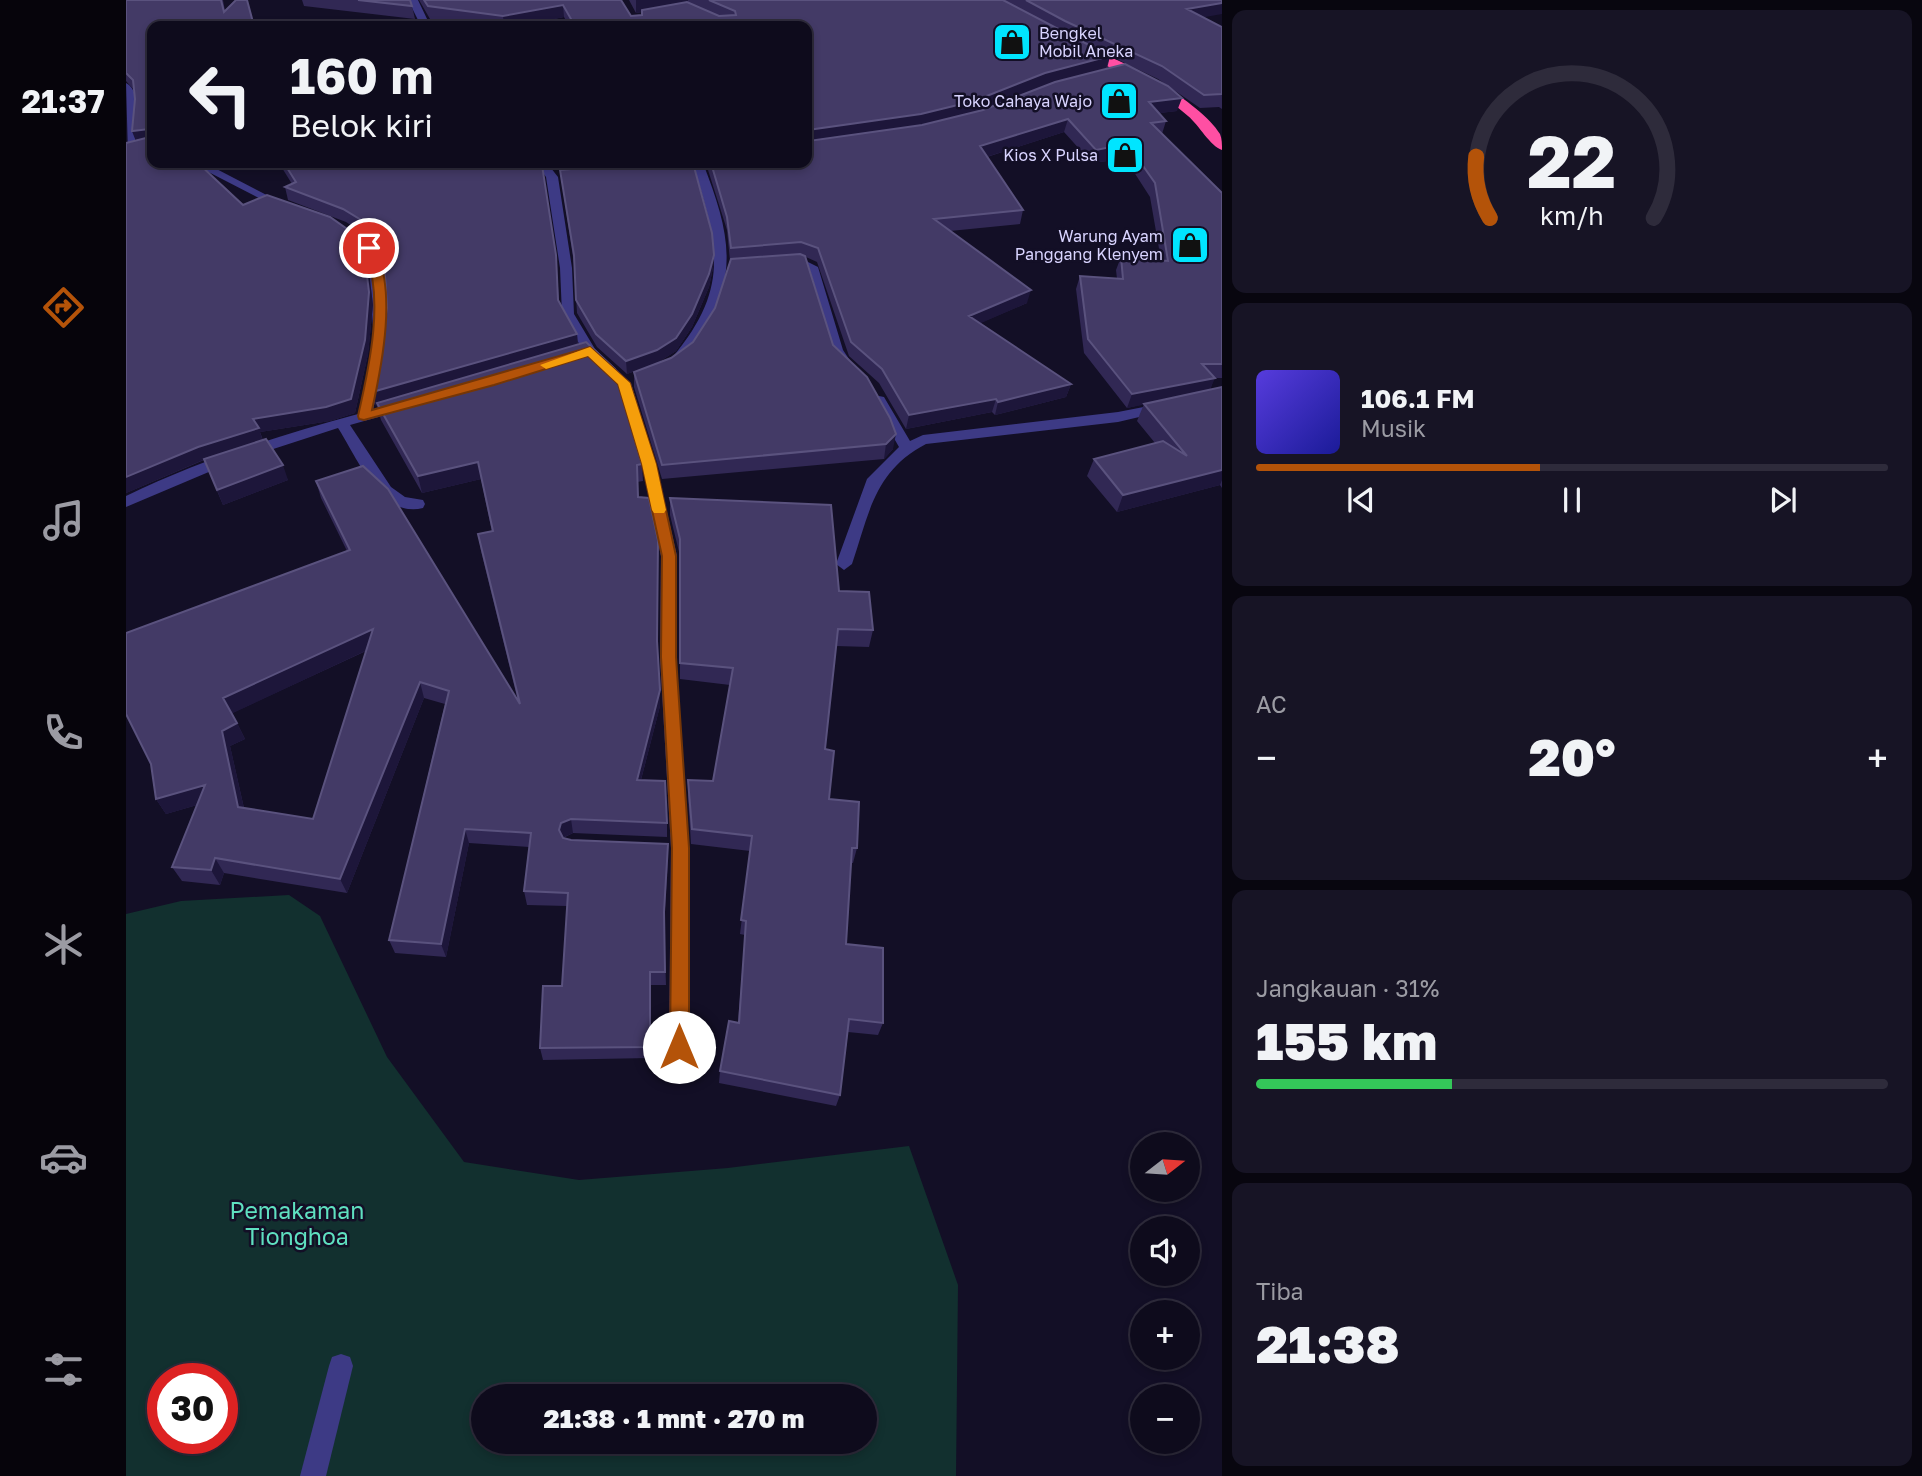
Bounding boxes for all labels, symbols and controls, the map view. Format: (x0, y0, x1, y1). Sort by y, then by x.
shop icon: Bengkel Mobil Aneka (991, 21, 1033, 63)
place label: Bengkel Mobil Aneka (1039, 23, 1133, 61)
text: 160 m (290, 46, 433, 105)
icon: left (175, 49, 266, 140)
shop icon: Toko Cahaya Wajo (1098, 80, 1140, 122)
text: 21:37 (21, 82, 105, 120)
place label: Toko Cahaya Wajo (954, 91, 1092, 111)
text: Belok kiri (290, 106, 433, 144)
text: 22 (1528, 117, 1616, 204)
shop icon: Kios X Pulsa (1104, 134, 1146, 176)
place label: Kios X Pulsa (1003, 145, 1098, 165)
text: km/h (1540, 199, 1604, 230)
pin (339, 218, 399, 278)
shop icon: Warung Ayam Panggang Klenyem (1169, 224, 1211, 266)
place label: Warung Ayam Panggang Klenyem (1015, 226, 1163, 264)
icon: arrive (350, 229, 388, 267)
icon: directions (39, 283, 88, 332)
text: 106.1 FM (1361, 383, 1475, 414)
text: Musik (1361, 414, 1426, 442)
icon: previous (1342, 481, 1380, 519)
icon: pause (1553, 481, 1591, 519)
icon: next (1764, 481, 1802, 519)
icon: music (39, 496, 88, 545)
text: AC (1256, 690, 1287, 718)
icon: phone (39, 708, 88, 757)
text: 20° (1529, 725, 1615, 787)
text: − (1256, 735, 1277, 780)
text: + (1867, 735, 1888, 780)
icon: climate (39, 920, 88, 969)
text: Jangkauan · 31% (1256, 974, 1439, 1002)
text: 155 km (1256, 1009, 1437, 1071)
position arrow (642, 1010, 716, 1084)
north arrow (1130, 1132, 1200, 1202)
map controls (1130, 1132, 1200, 1454)
icon: car (39, 1133, 88, 1182)
park label: Pemakaman Tionghoa (230, 1196, 364, 1250)
button: sound (1130, 1216, 1200, 1286)
text: Tiba (1256, 1277, 1304, 1305)
button: + (1130, 1300, 1200, 1370)
text: 21:38 (1256, 1312, 1400, 1374)
icon: filters (39, 1345, 88, 1394)
speed limit sign: 30 (147, 1363, 238, 1454)
button: − (1130, 1384, 1200, 1454)
text: 21:38 · 1 mnt · 270 m (544, 1403, 804, 1434)

